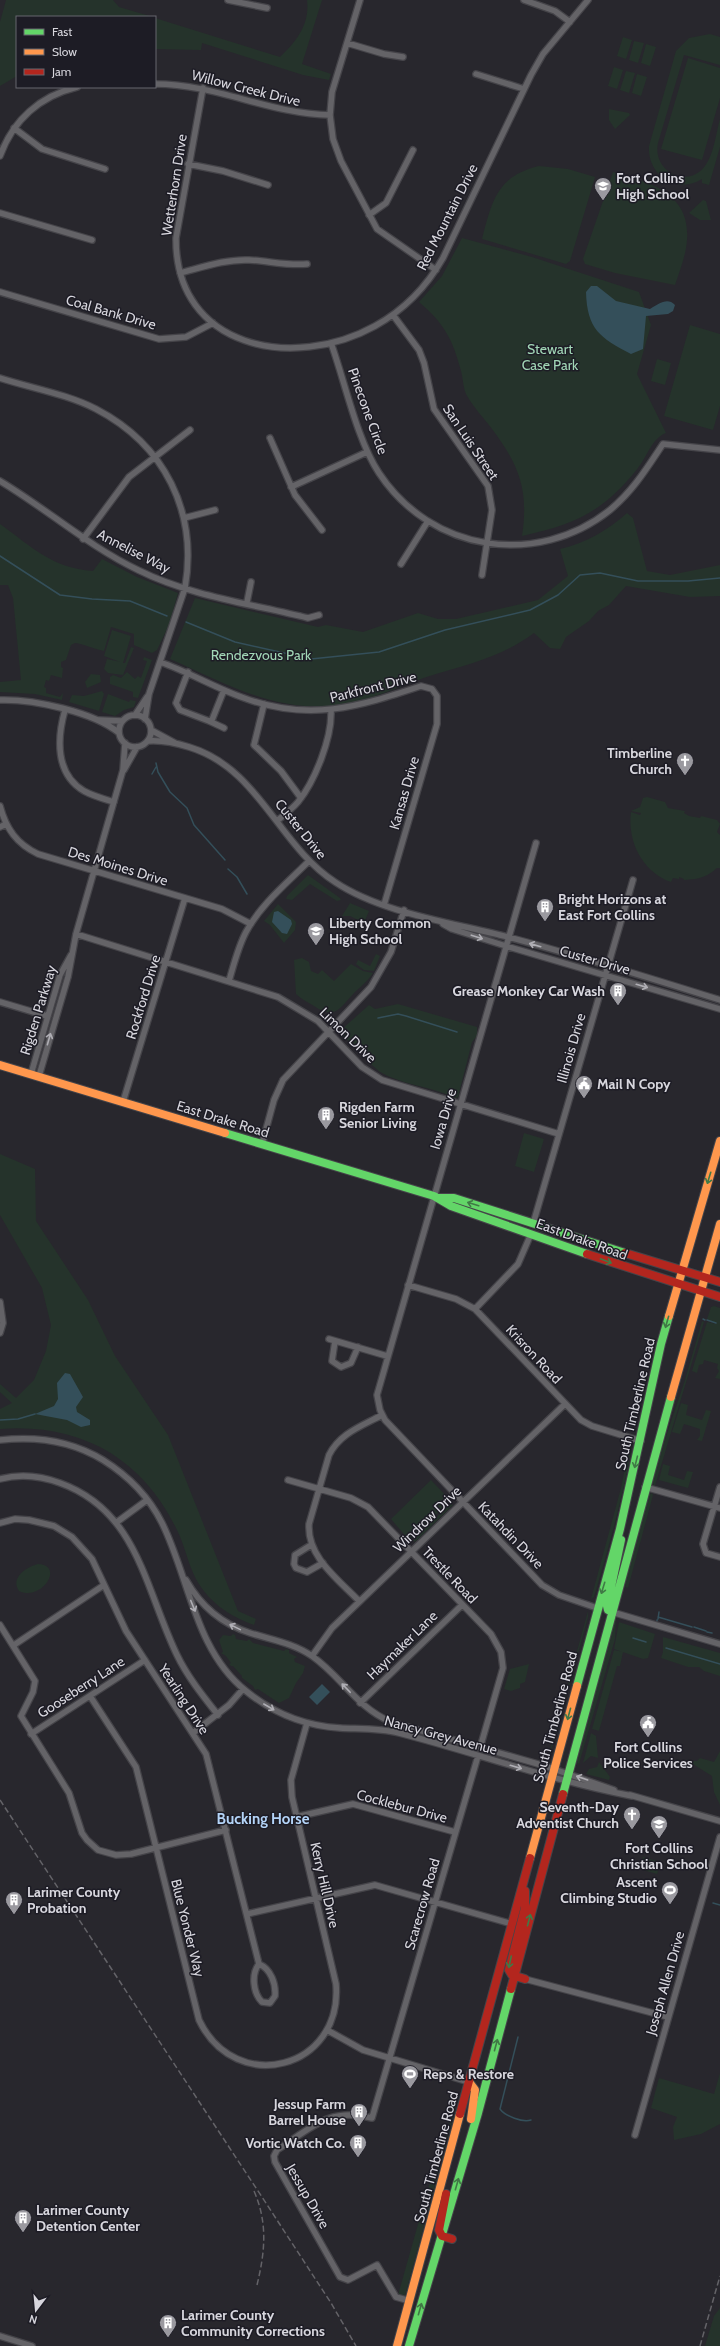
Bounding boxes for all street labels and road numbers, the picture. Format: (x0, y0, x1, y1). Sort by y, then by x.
street label: Willow Creek Drive (190, 66, 302, 110)
street label: Wetterhorn Drive (157, 133, 191, 237)
street label: Red Mountain Drive (412, 161, 482, 273)
street label: Coal Bank Drive (64, 291, 158, 333)
street label: Pinecone Circle (344, 365, 392, 457)
street label: San Luis Street (439, 400, 503, 484)
street label: Annelise Way (94, 525, 174, 577)
street label: Parkfront Drive (328, 668, 418, 706)
street label: Kansas Drive (385, 754, 423, 832)
street label: Custer Drive (271, 795, 331, 863)
street label: Des Moines Drive (66, 842, 170, 890)
street label: Custer Drive (558, 941, 632, 979)
street label: Rockford Drive (122, 953, 164, 1041)
street label: Rigden Parkway (16, 963, 60, 1057)
street label: Limon Drive (316, 1003, 380, 1067)
street label: Illinois Drive (552, 1011, 590, 1085)
street label: Iowa Drive (426, 1087, 460, 1151)
street label: East Drake Road (175, 1096, 271, 1142)
street label: East Drake Road (534, 1214, 630, 1264)
street label: Krisron Road (502, 1321, 566, 1387)
street label: South Timberline Road (611, 1336, 659, 1472)
street label: Windrow Drive (389, 1482, 465, 1556)
street label: Katahdin Drive (474, 1498, 548, 1572)
street label: Trestle Road (418, 1543, 482, 1607)
street label: Haymaker Lane (363, 1607, 441, 1683)
street label: South Timberline Road (529, 1649, 581, 1785)
street label: Gooseberry Lane (34, 1652, 128, 1722)
street label: Yearling Drive (154, 1659, 214, 1738)
street label: Nancy Grey Avenue (383, 1711, 499, 1759)
street label: Cocklebur Drive (355, 1785, 449, 1827)
street label: Kerry Hill Drive (306, 1840, 344, 1930)
street label: Scarecrow Road (400, 1856, 444, 1952)
street label: Blue Yonder Way (167, 1877, 209, 1979)
street label: Joseph Allen Drive (641, 1929, 688, 2038)
street label: South Timberline Road (410, 2089, 462, 2225)
street label: Jessup Drive (282, 2160, 334, 2232)

